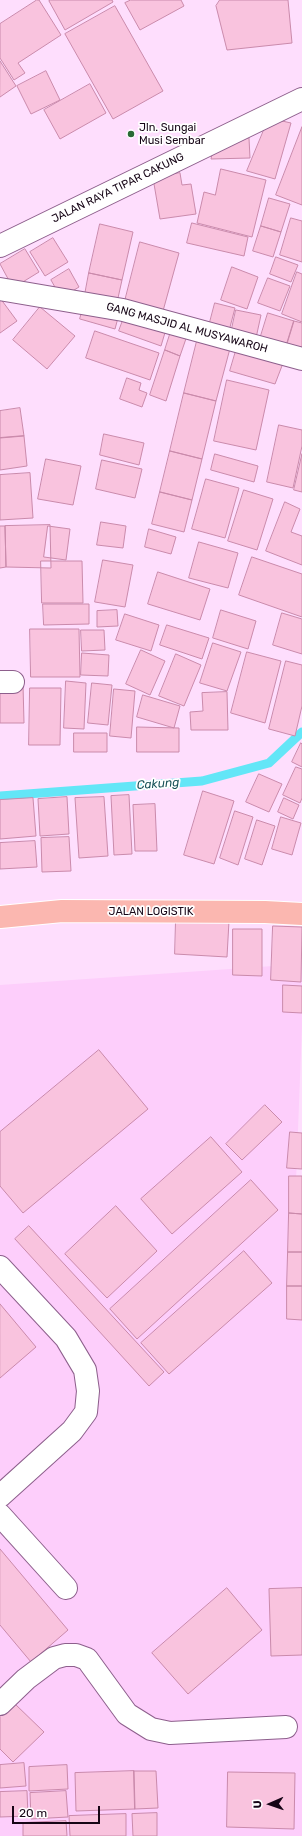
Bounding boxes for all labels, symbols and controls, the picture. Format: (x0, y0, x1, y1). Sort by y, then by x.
place label: Jln. Sungai Musi Sembar (139, 121, 205, 147)
marker: Jln. Sungai Musi Sembar (126, 129, 136, 139)
street label: JALAN RAYA TIPAR CAKUNG (50, 150, 186, 226)
street label: GANG MASJID AL MUSYAWAROH (105, 300, 269, 356)
water label: Cakung (136, 775, 180, 793)
street label: JALAN LOGISTIK (109, 905, 193, 919)
north arrow (250, 1784, 290, 1824)
scale bar (14, 1798, 102, 1824)
text: U (251, 1800, 264, 1809)
text: 20 m (19, 1806, 47, 1820)

